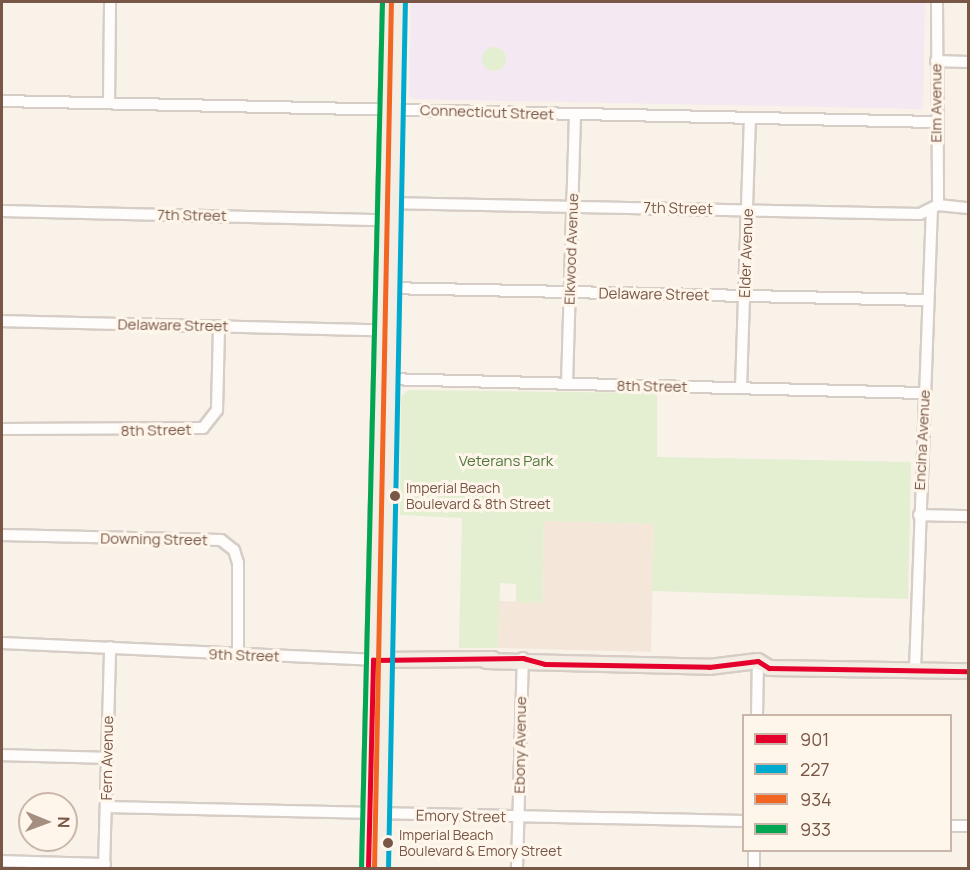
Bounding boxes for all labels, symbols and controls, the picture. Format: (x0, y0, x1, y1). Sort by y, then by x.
street label: Elm Avenue (927, 63, 945, 143)
street label: Connecticut Street (420, 101, 554, 123)
street label: Elkwood Avenue (560, 193, 582, 305)
street label: 7th Street (643, 198, 713, 218)
street label: 7th Street (157, 205, 227, 225)
street label: Elder Avenue (735, 208, 757, 298)
street label: Delaware Street (598, 284, 710, 304)
street label: Delaware Street (117, 315, 229, 335)
street label: 8th Street (617, 376, 687, 396)
street label: Encina Avenue (910, 389, 934, 491)
street label: 8th Street (121, 420, 191, 440)
park label: Veterans Park (459, 452, 553, 470)
place label: Imperial Beach Boulevard & 8th Street (406, 480, 551, 512)
marker: Imperial Beach Boulevard & 8th Street (389, 490, 401, 502)
street label: Downing Street (100, 529, 208, 549)
street label: 9th Street (208, 645, 280, 665)
street label: Ebony Avenue (510, 696, 530, 794)
legend (742, 714, 952, 852)
street label: Fern Avenue (97, 715, 117, 801)
text: 901 (800, 727, 829, 751)
text: 227 (800, 757, 830, 781)
text: 934 (800, 787, 832, 811)
north arrow (18, 792, 78, 852)
street label: Emory Street (416, 806, 506, 826)
text: N (53, 816, 75, 828)
text: 933 (800, 817, 831, 841)
place label: Imperial Beach Boulevard & Emory Street (399, 827, 562, 860)
marker: Imperial Beach Boulevard & Emory Street (382, 837, 394, 849)

